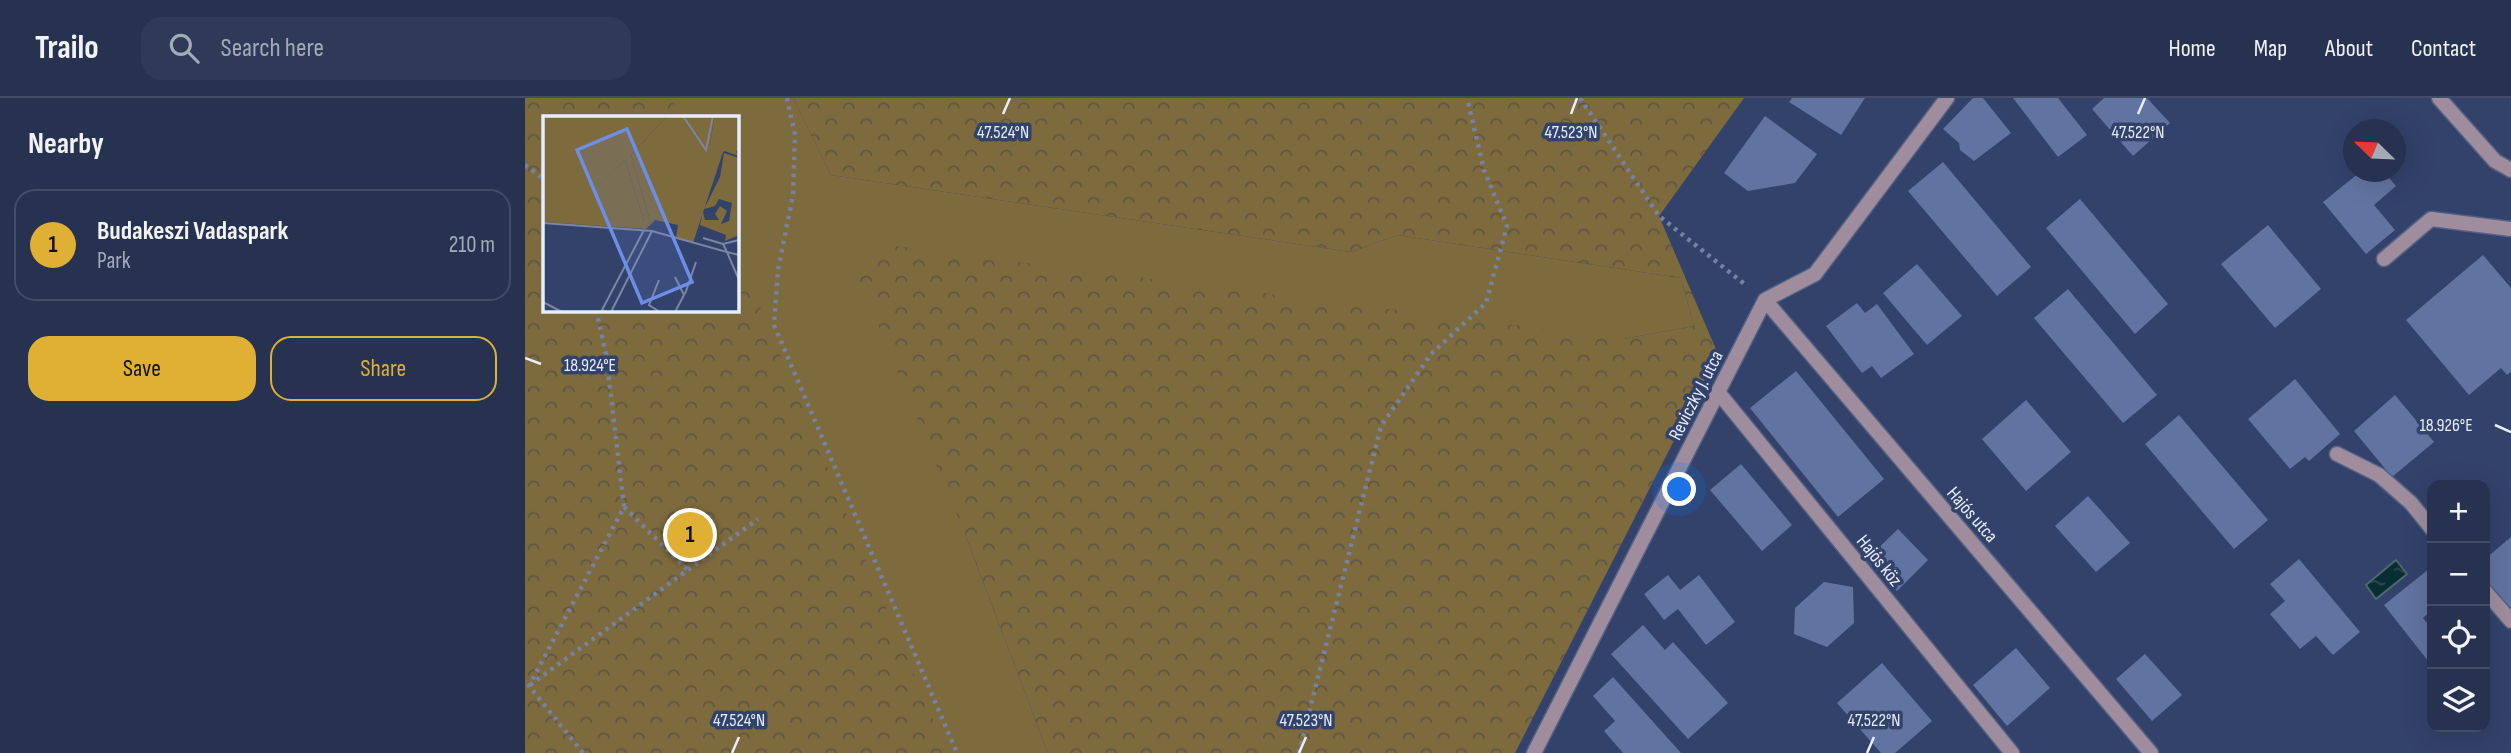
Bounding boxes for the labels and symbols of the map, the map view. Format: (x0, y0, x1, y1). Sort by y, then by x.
inset map (543, 116, 739, 312)
north arrow (2343, 119, 2406, 182)
text: 47.524°N (977, 122, 1029, 143)
text: 47.523°N (1544, 122, 1598, 143)
text: 47.522°N (2112, 122, 2164, 143)
street label: Reviczky J. utca (1664, 347, 1729, 444)
text: 18.924°E (564, 355, 616, 376)
text: 18.926°E (2419, 415, 2473, 436)
your location (1662, 472, 1696, 506)
street label: Hajós utca (1941, 482, 2002, 548)
pin: 1 (667, 509, 713, 561)
street label: Hajós köz (1851, 531, 1907, 591)
text: 47.524°N (713, 710, 765, 731)
text: 47.523°N (1279, 710, 1333, 731)
text: 47.522°N (1848, 710, 1900, 731)

